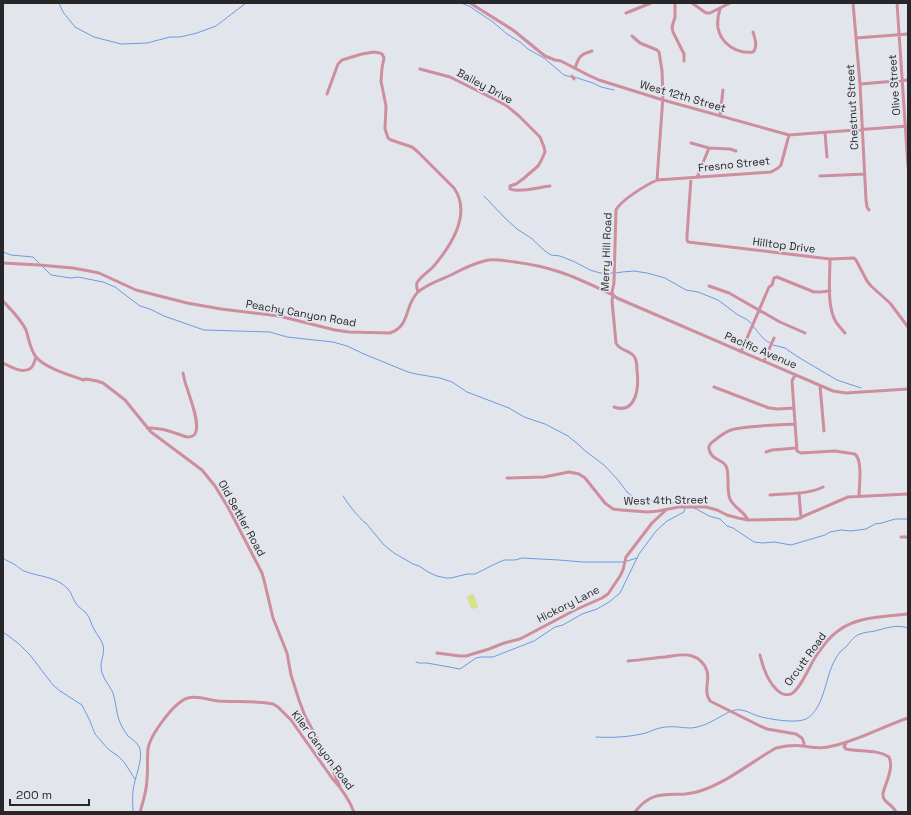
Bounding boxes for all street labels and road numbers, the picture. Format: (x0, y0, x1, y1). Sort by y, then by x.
street label: Olive Street (885, 54, 903, 116)
street label: Chestnut Street (843, 64, 861, 150)
street label: Bailey Drive (455, 65, 515, 107)
street label: West 12th Street (638, 77, 728, 115)
street label: Fresno Street (697, 153, 771, 175)
street label: Merry Hill Road (598, 212, 614, 292)
street label: Hilltop Drive (752, 234, 816, 256)
street label: Peachy Canyon Road (245, 296, 357, 330)
street label: Pacific Avenue (723, 328, 799, 372)
street label: Old Settler Road (215, 477, 269, 559)
street label: West 4th Street (624, 492, 708, 508)
street label: Hickory Lane (534, 582, 602, 626)
street label: Orcutt Road (781, 629, 829, 689)
street label: Kiler Canyon Road (289, 708, 357, 792)

